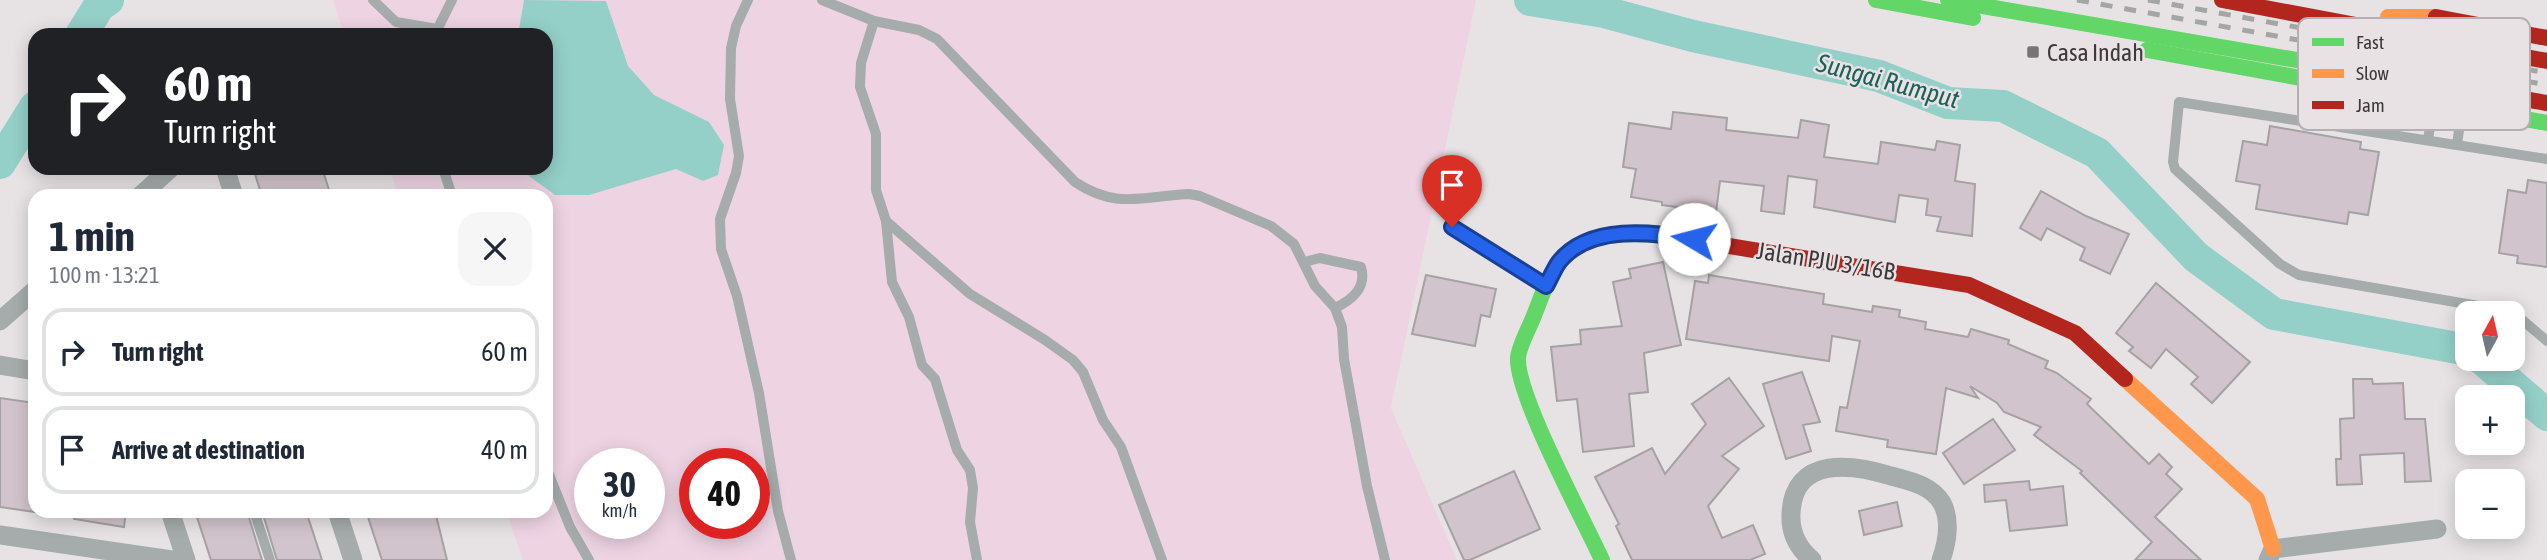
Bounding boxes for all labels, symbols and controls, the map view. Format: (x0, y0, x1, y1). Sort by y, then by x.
legend (2298, 18, 2530, 130)
text: Fast (2356, 31, 2384, 53)
place label: Casa Indah (2047, 39, 2144, 66)
marker: Casa Indah (2025, 44, 2041, 60)
water label: Sungai Rumput (1813, 47, 1963, 115)
text: 60 m (164, 55, 252, 111)
icon: right (49, 56, 140, 147)
text: Slow (2356, 62, 2390, 84)
text: Jam (2356, 94, 2385, 116)
text: Turn right (164, 113, 277, 150)
pin (1422, 155, 1482, 227)
icon: arrive (1433, 166, 1471, 204)
position arrow (1657, 202, 1731, 276)
text: 1 min (49, 212, 135, 260)
button: close (458, 212, 532, 286)
street label: Jalan PJU 3/16B (1755, 237, 1898, 285)
text: 100 m · 13:21 (49, 262, 160, 288)
north arrow (2455, 301, 2525, 371)
map controls (2455, 301, 2525, 539)
icon: right (53, 333, 91, 371)
text: Turn right (112, 337, 203, 367)
text: 60 m (481, 337, 528, 367)
button: + (2455, 385, 2525, 455)
icon: arrive (53, 431, 91, 469)
text: Arrive at destination (112, 435, 305, 465)
text: 40 m (481, 435, 528, 465)
speed limit sign: 40 (679, 448, 770, 539)
text: 30 (603, 464, 636, 504)
button: − (2455, 469, 2525, 539)
text: km/h (602, 500, 637, 521)

